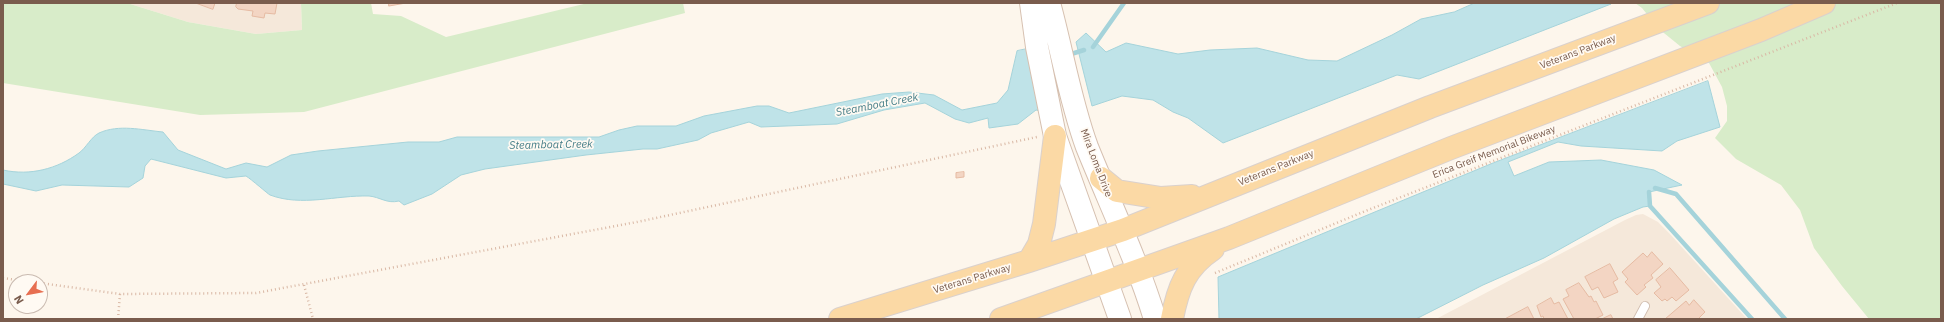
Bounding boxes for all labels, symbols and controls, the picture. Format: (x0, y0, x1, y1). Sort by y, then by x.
street label: Veterans Parkway (1538, 32, 1618, 72)
water label: Steamboat Creek (835, 91, 919, 119)
street label: Erica Greif Memorial Bikeway (1431, 123, 1557, 181)
street label: Mira Loma Drive (1077, 127, 1115, 199)
water label: Steamboat Creek (509, 138, 593, 152)
street label: Veterans Parkway (1237, 147, 1315, 189)
street label: Veterans Parkway (932, 262, 1012, 296)
north arrow (8, 274, 48, 314)
text: N (11, 293, 27, 307)

